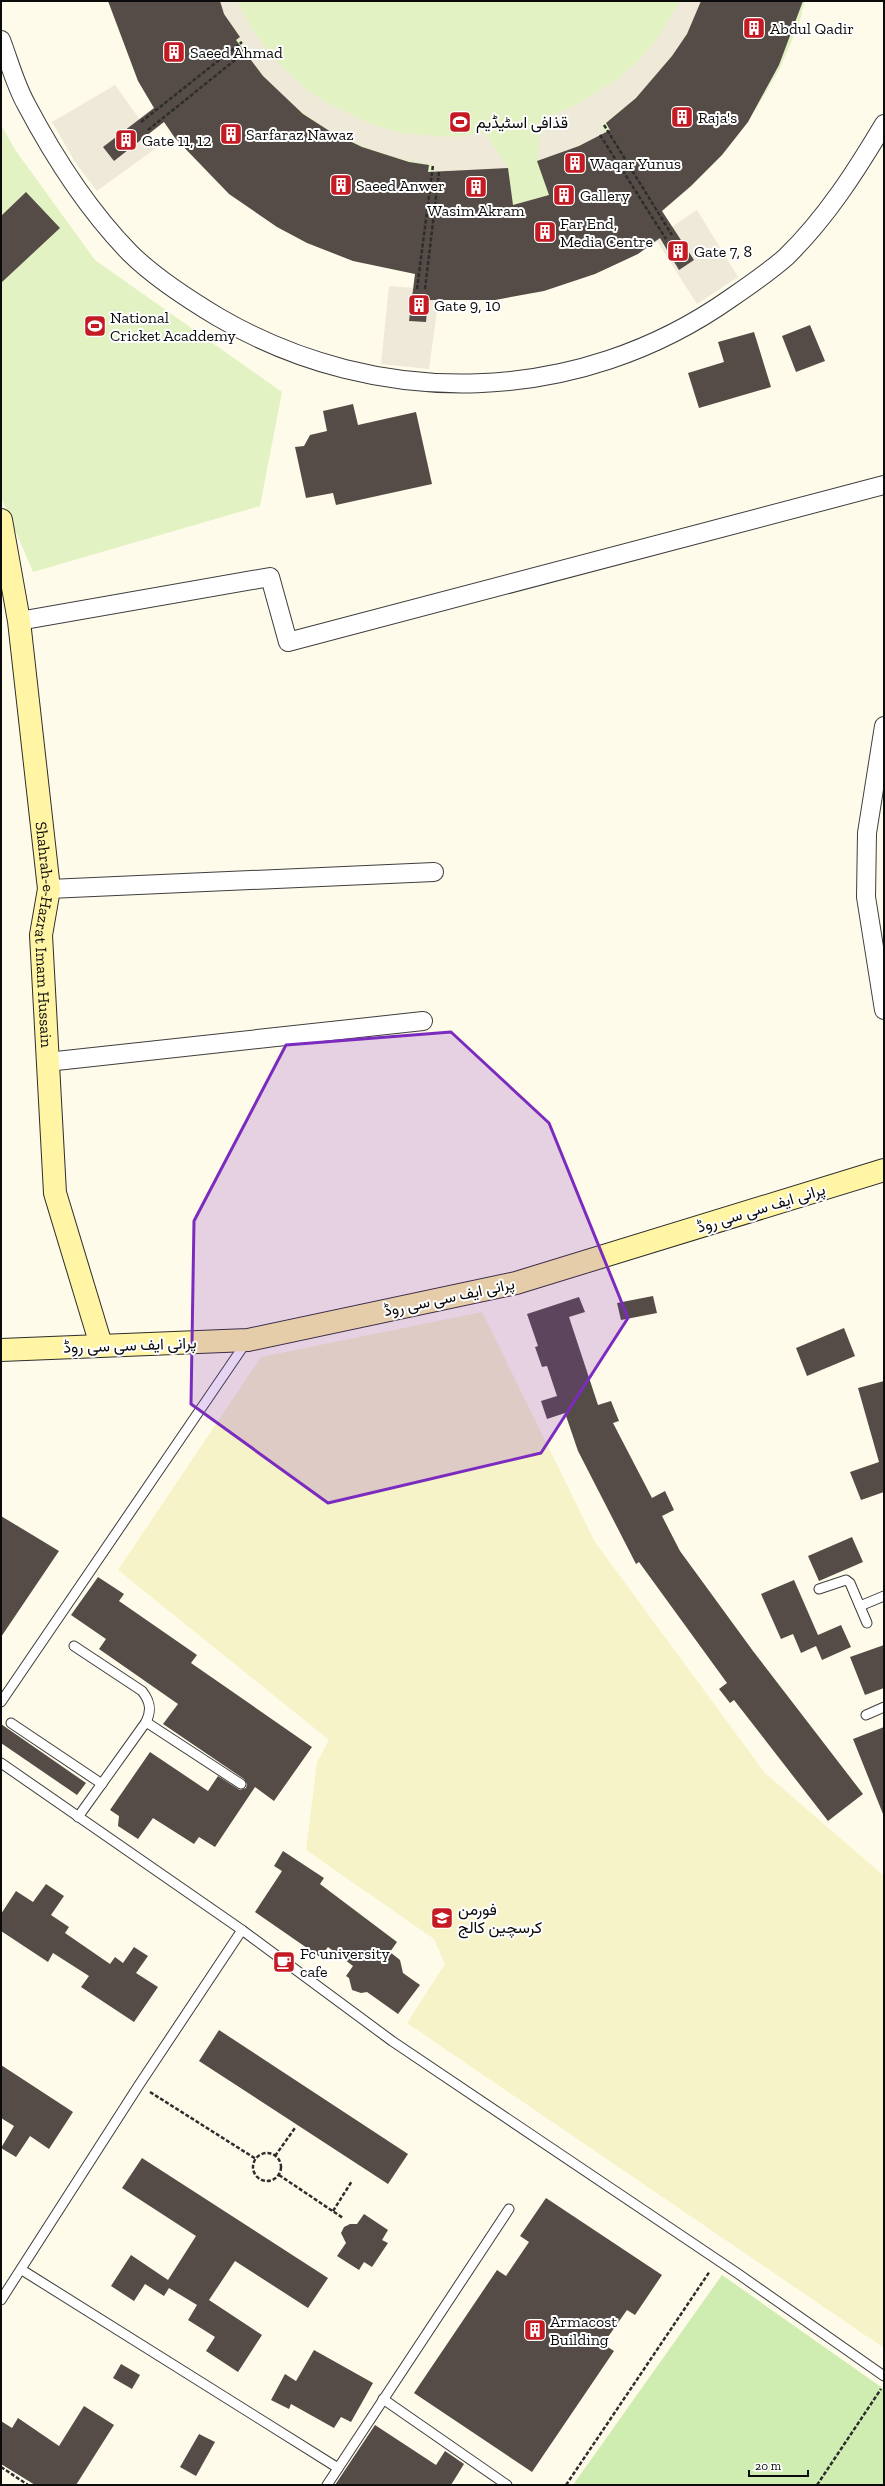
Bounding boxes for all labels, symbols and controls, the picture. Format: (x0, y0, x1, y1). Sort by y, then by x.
building icon: Abdul Qadir (741, 15, 767, 41)
place label: Abdul Qadir (770, 19, 854, 38)
building icon: Saeed Ahmad (161, 39, 187, 65)
place label: Saeed Ahmad (190, 43, 283, 62)
building icon: Raja's (669, 104, 695, 130)
place label: Raja's (698, 108, 737, 127)
sports icon: قذافی اسٹیڈیم (447, 109, 473, 135)
place label: قذافی اسٹیڈیم (476, 113, 568, 133)
building icon: Sarfaraz Nawaz (218, 121, 244, 147)
place label: Sarfaraz Nawaz (246, 125, 354, 144)
building icon: Gate 11, 12 (113, 127, 139, 153)
place label: Gate 11, 12 (142, 131, 211, 150)
building icon: Waqar Yunus (562, 150, 588, 176)
place label: Waqar Yunus (590, 154, 681, 173)
building icon: Saeed Anwer (328, 172, 354, 198)
building icon: Wasim Akram (463, 174, 489, 200)
place label: Saeed Anwer (356, 176, 445, 195)
building icon: Gallery (551, 182, 577, 208)
place label: Gallery (580, 186, 631, 205)
place label: Wasim Akram (427, 201, 525, 220)
place label: Far End, Media Centre (560, 214, 653, 251)
building icon: Far End, Media Centre (532, 219, 558, 245)
building icon: Gate 7, 8 (665, 238, 691, 264)
place label: Gate 7, 8 (694, 242, 752, 261)
building icon: Gate 9, 10 (406, 292, 432, 318)
place label: Gate 9, 10 (434, 296, 501, 315)
place label: National Cricket Acaddemy (110, 308, 236, 345)
sports icon: National Cricket Acaddemy (82, 313, 108, 339)
street label: Shahrah-e-Hazrat Imam Hussain (31, 820, 59, 1049)
street label: پرانی ایف سی سی روڈ (694, 1179, 828, 1238)
street label: پرانی ایف سی سی روڈ (382, 1274, 517, 1322)
street label: پرانی ایف سی سی روڈ (63, 1333, 197, 1359)
place label: فورمن کرسچین کالج (458, 1900, 542, 1939)
school or university icon: فورمن کرسچین کالج (429, 1905, 455, 1931)
place label: Fc university cafe (300, 1944, 391, 1981)
cafe icon: Fc university cafe (271, 1949, 297, 1975)
place label: Armacost Building (550, 2312, 617, 2349)
building icon: Armacost Building (522, 2317, 548, 2343)
scale bar (749, 2452, 808, 2478)
text: 20 m (755, 2459, 782, 2473)

